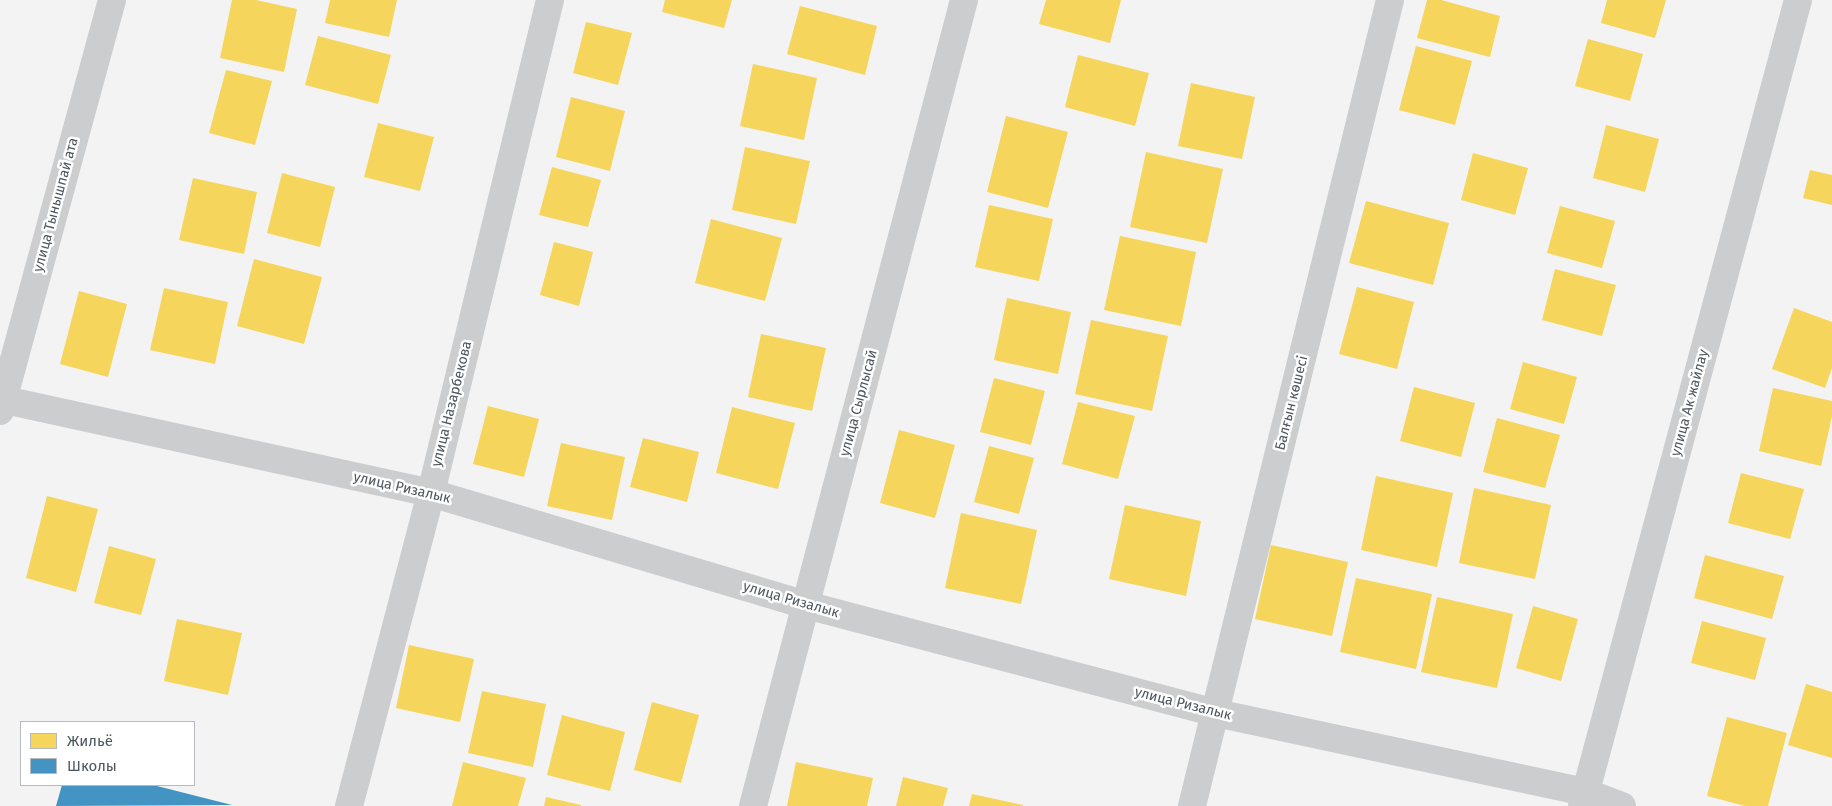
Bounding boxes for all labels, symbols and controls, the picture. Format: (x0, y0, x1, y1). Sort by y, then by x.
street label: улица Тынышпай ата (30, 136, 82, 274)
street label: улица Назарбекова (428, 339, 476, 469)
street label: улица Сырлысай (837, 348, 881, 458)
street label: улица Ак жайлау (1668, 348, 1712, 458)
street label: Балғын көшесі (1272, 354, 1312, 452)
street label: улица Ризалык (352, 469, 452, 507)
street label: улица Ризалык (741, 578, 841, 622)
street label: улица Ризалык (1133, 684, 1233, 724)
legend (20, 721, 195, 786)
text: Жильё (67, 732, 113, 750)
text: Школы (67, 757, 117, 775)

